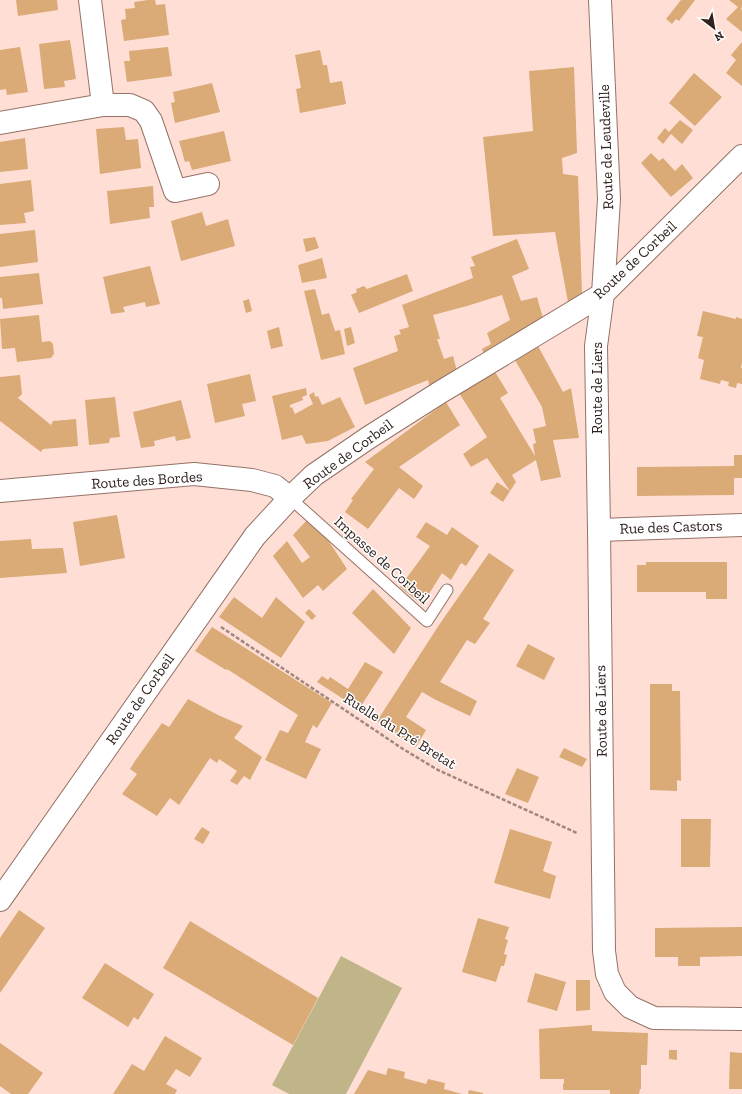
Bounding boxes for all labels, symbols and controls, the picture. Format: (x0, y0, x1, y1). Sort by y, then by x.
north arrow (694, 8, 734, 48)
text: N (711, 28, 726, 44)
street label: Route de Leudeville (595, 84, 617, 210)
street label: Route de Corbeil (590, 217, 680, 303)
street label: Route de Liers (588, 342, 606, 434)
street label: Route de Corbeil (299, 415, 397, 493)
street label: Route des Bordes (91, 467, 203, 493)
street label: Impasse de Corbeil (330, 512, 434, 608)
street label: Rue des Castors (619, 516, 723, 538)
street label: Route de Corbeil (102, 650, 178, 748)
street label: Route de Liers (591, 665, 611, 757)
street label: Ruelle du Pré Bretat (340, 689, 460, 773)

